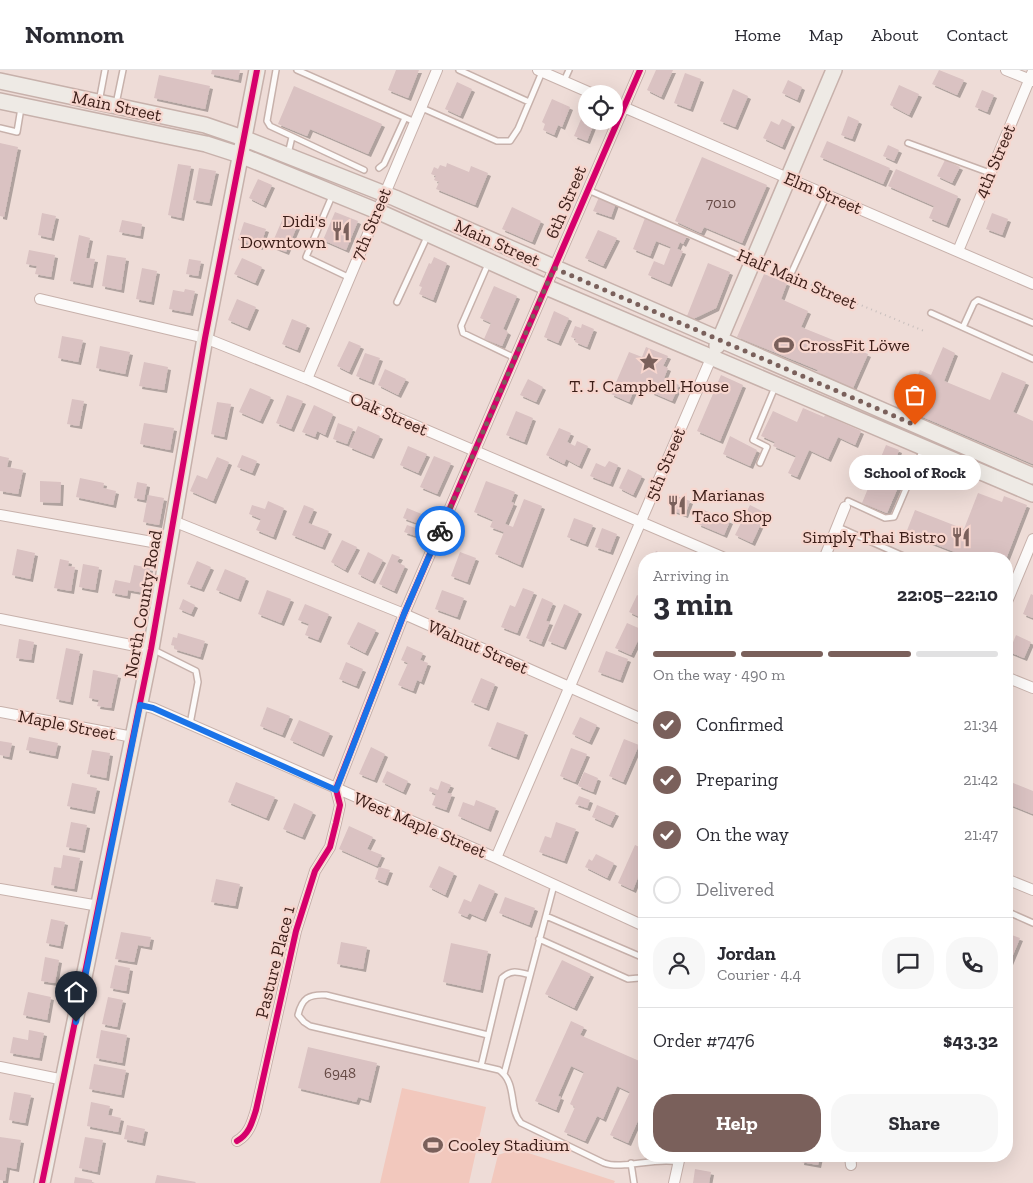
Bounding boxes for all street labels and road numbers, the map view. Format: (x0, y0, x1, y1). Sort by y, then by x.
street label: Main Street (70, 86, 164, 126)
street label: 4th Street (970, 121, 1020, 201)
street label: 6th Street (541, 162, 591, 242)
street label: Elm Street (781, 167, 866, 219)
street label: 7th Street (346, 184, 396, 264)
street label: Main Street (451, 214, 543, 272)
street label: Half Main Street (734, 244, 860, 314)
street label: Oak Street (347, 387, 431, 441)
street label: 5th Street (640, 424, 690, 504)
street label: North County Road (119, 528, 167, 680)
street label: Walnut Street (424, 615, 532, 679)
street label: Maple Street (16, 705, 118, 745)
street label: West Maple Street (350, 787, 490, 863)
street label: Pasture Place 1 (250, 903, 300, 1021)

